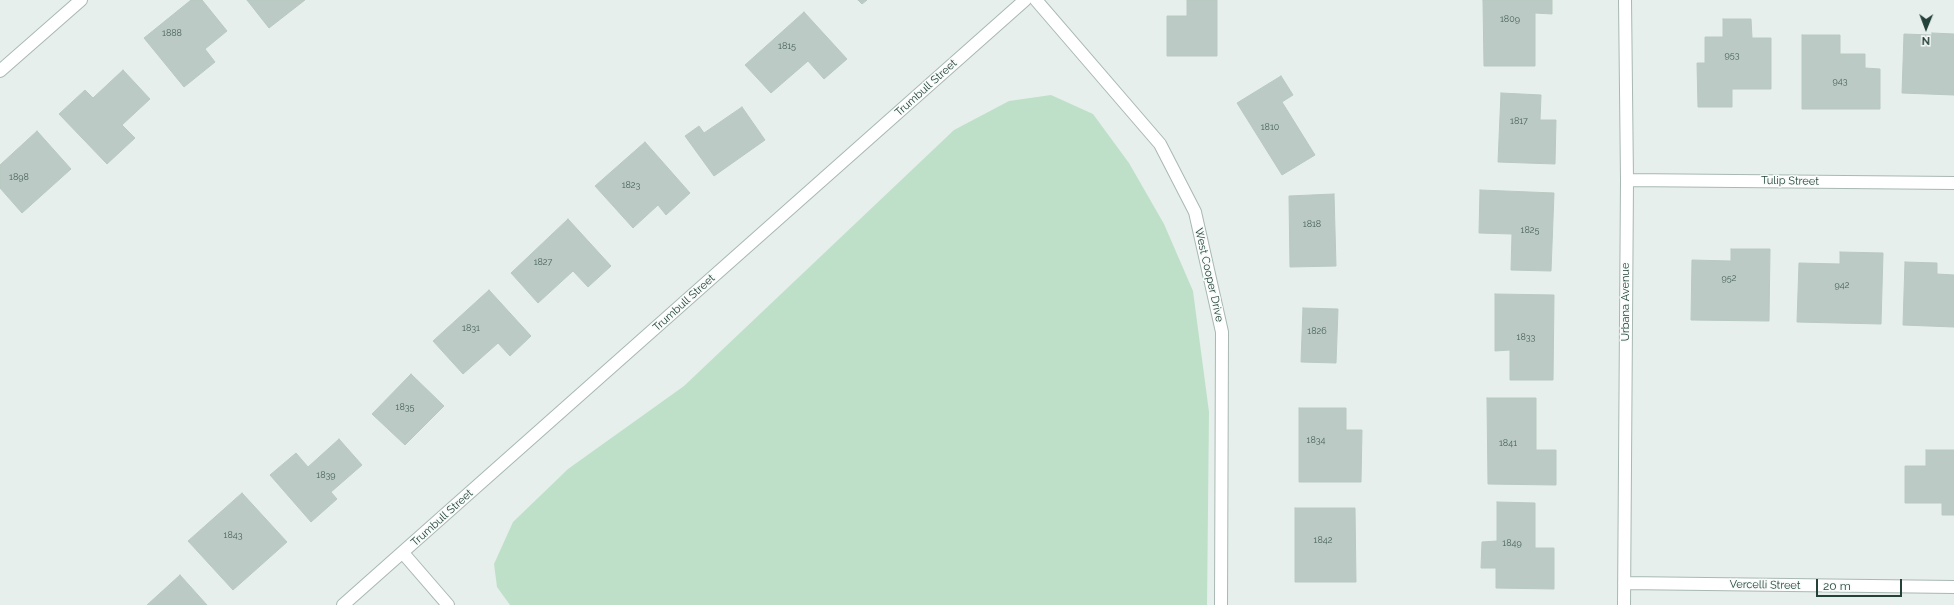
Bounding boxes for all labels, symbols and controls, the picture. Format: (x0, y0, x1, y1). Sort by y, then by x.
north arrow (1906, 8, 1946, 48)
house number: 1809 (1500, 14, 1520, 24)
house number: 1888 (162, 28, 182, 38)
text: N (1921, 34, 1930, 47)
house number: 1815 (778, 41, 796, 51)
house number: 953 (1725, 50, 1739, 60)
street label: Trumbull Street (892, 57, 960, 119)
house number: 943 (1833, 76, 1847, 86)
house number: 1817 (1510, 116, 1528, 126)
house number: 1810 (1261, 122, 1279, 132)
house number: 1898 (9, 172, 29, 182)
street label: Tulip Street (1761, 174, 1819, 188)
house number: 1823 (622, 180, 640, 190)
house number: 1818 (1303, 219, 1321, 229)
house number: 1825 (1521, 225, 1539, 235)
street label: West Cooper Drive (1192, 227, 1226, 323)
house number: 1827 (534, 257, 552, 267)
street label: Urbana Avenue (1619, 263, 1633, 341)
street label: Trumbull Street (650, 272, 718, 334)
house number: 952 (1722, 273, 1736, 283)
house number: 942 (1835, 280, 1849, 290)
house number: 1831 (462, 323, 480, 333)
house number: 1826 (1307, 326, 1327, 336)
house number: 1833 (1517, 332, 1535, 342)
house number: 1835 (396, 402, 414, 412)
house number: 1834 (1307, 435, 1325, 445)
house number: 1841 (1499, 438, 1517, 448)
house number: 1839 (316, 470, 336, 480)
street label: Trumbull Street (408, 487, 476, 549)
house number: 1843 (224, 530, 242, 540)
house number: 1842 (1314, 535, 1332, 545)
house number: 1849 (1502, 538, 1522, 548)
scale bar (1818, 571, 1904, 597)
street label: Vercelli Street (1729, 578, 1801, 592)
text: 20 m (1823, 579, 1851, 593)

